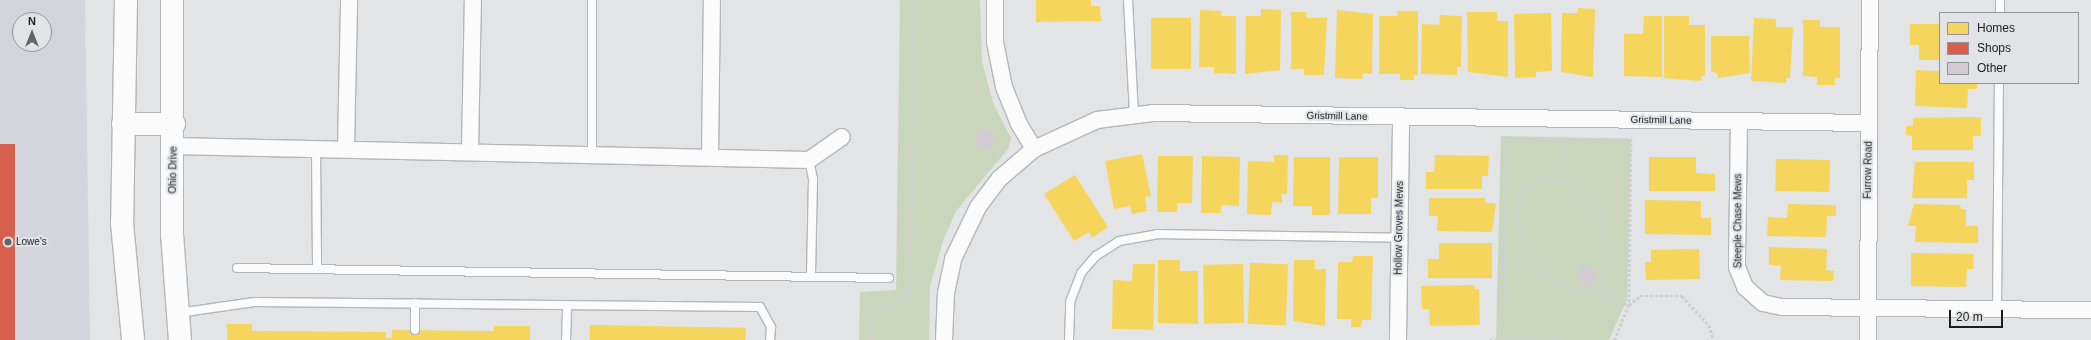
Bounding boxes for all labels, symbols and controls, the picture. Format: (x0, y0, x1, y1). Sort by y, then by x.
north arrow (12, 12, 52, 52)
legend (1939, 12, 2079, 84)
text: N (28, 15, 36, 27)
text: Homes (1977, 21, 2015, 35)
text: Shops (1977, 41, 2011, 55)
text: Other (1977, 61, 2007, 75)
street label: Gristmill Lane (1306, 109, 1368, 123)
street label: Gristmill Lane (1630, 113, 1692, 127)
street label: Furrow Road (1861, 141, 1875, 199)
street label: Ohio Drive (167, 146, 179, 194)
street label: Steeple Chase Mews (1732, 174, 1744, 268)
street label: Hollow Groves Mews (1392, 181, 1406, 275)
place label: Lowe's (16, 236, 47, 248)
marker: Lowe's (3, 237, 13, 247)
scale bar (1951, 302, 2005, 328)
text: 20 m (1956, 310, 1983, 324)

